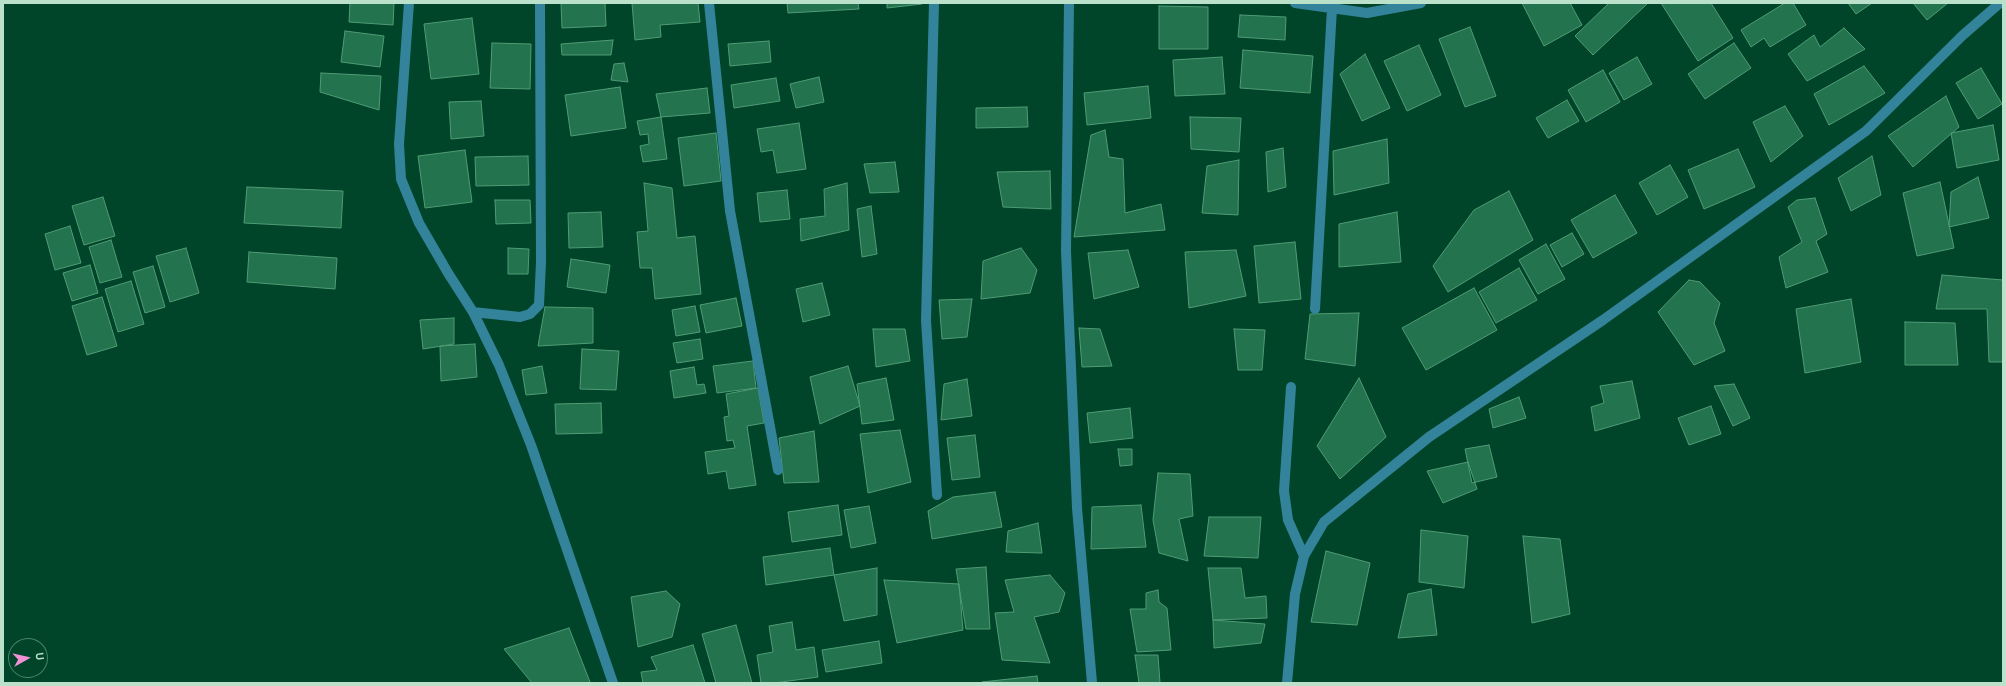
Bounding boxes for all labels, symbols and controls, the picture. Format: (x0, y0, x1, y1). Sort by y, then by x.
north arrow (8, 638, 48, 678)
text: U (31, 652, 46, 661)

